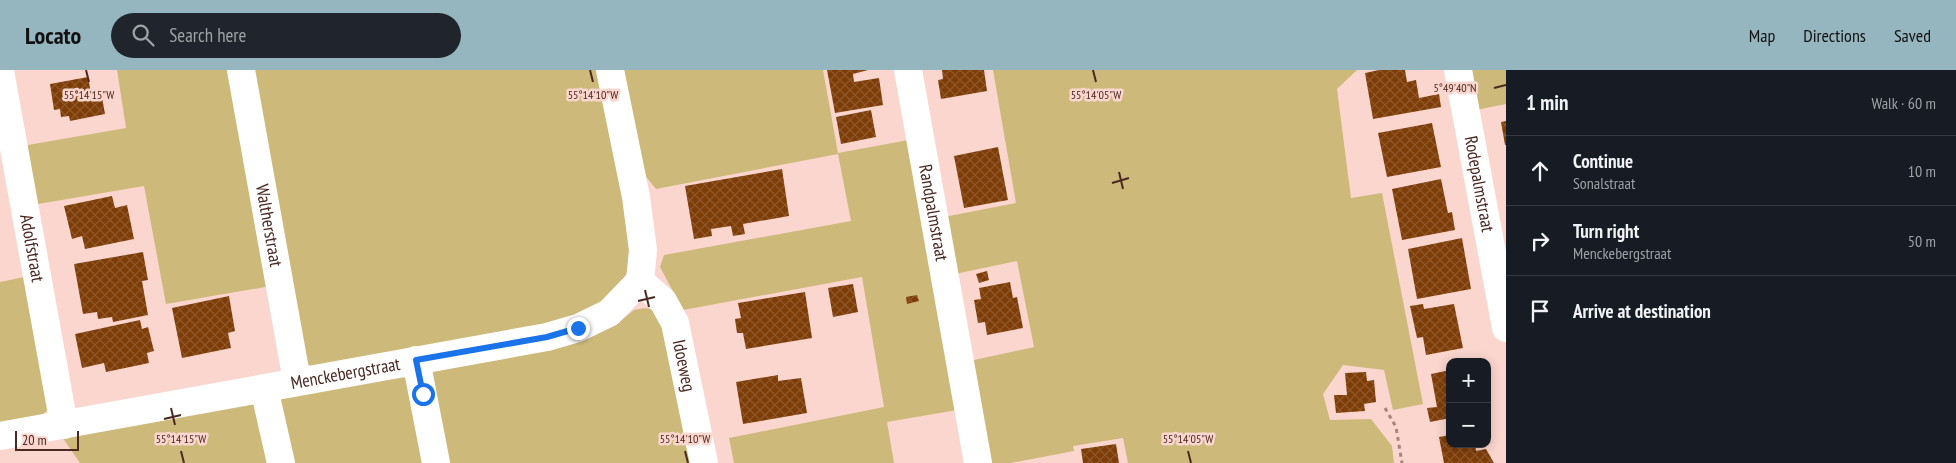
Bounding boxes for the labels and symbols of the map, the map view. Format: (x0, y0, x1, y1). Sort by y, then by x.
text: 5°49'40"N (1433, 80, 1477, 95)
text: 55°14'15"W (64, 87, 114, 102)
text: 55°14'10"W (568, 87, 618, 102)
text: 55°14'05"W (1071, 87, 1121, 102)
street label: Rodepalmstraat (1460, 134, 1500, 234)
street label: Randpalmstraat (914, 162, 954, 263)
street label: Waltherstraat (251, 182, 288, 269)
street label: Adolfstraat (15, 212, 50, 284)
route end (567, 317, 590, 340)
street label: Idoeweg (668, 337, 701, 394)
street label: Menckebergstraat (289, 352, 402, 394)
route start (412, 383, 435, 406)
scale bar (15, 428, 79, 451)
text: 55°14'15"W (156, 431, 206, 446)
text: 55°14'10"W (660, 431, 710, 446)
text: 55°14'05"W (1163, 431, 1213, 446)

